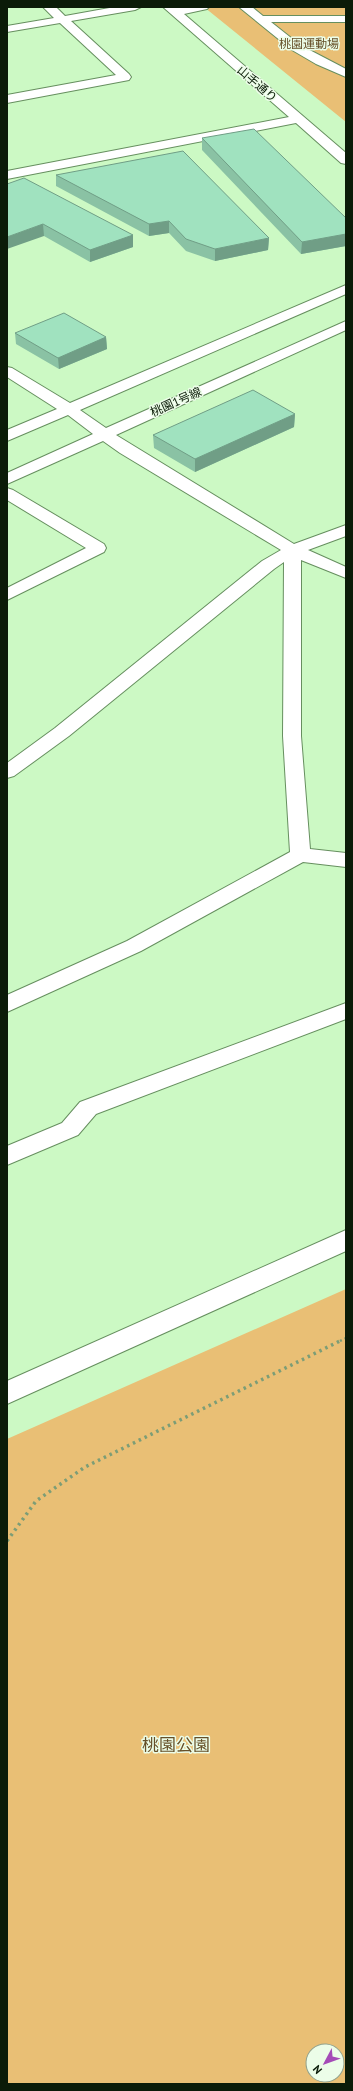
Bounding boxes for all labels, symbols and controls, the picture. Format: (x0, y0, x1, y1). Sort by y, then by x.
park label: 桃園運動場 (279, 36, 339, 51)
street label: 山手通り (234, 62, 280, 105)
street label: 桃園1号線 (148, 384, 204, 419)
park label: 桃園公園 (142, 1734, 210, 1756)
north arrow (305, 2043, 345, 2083)
text: N (310, 2062, 325, 2077)

